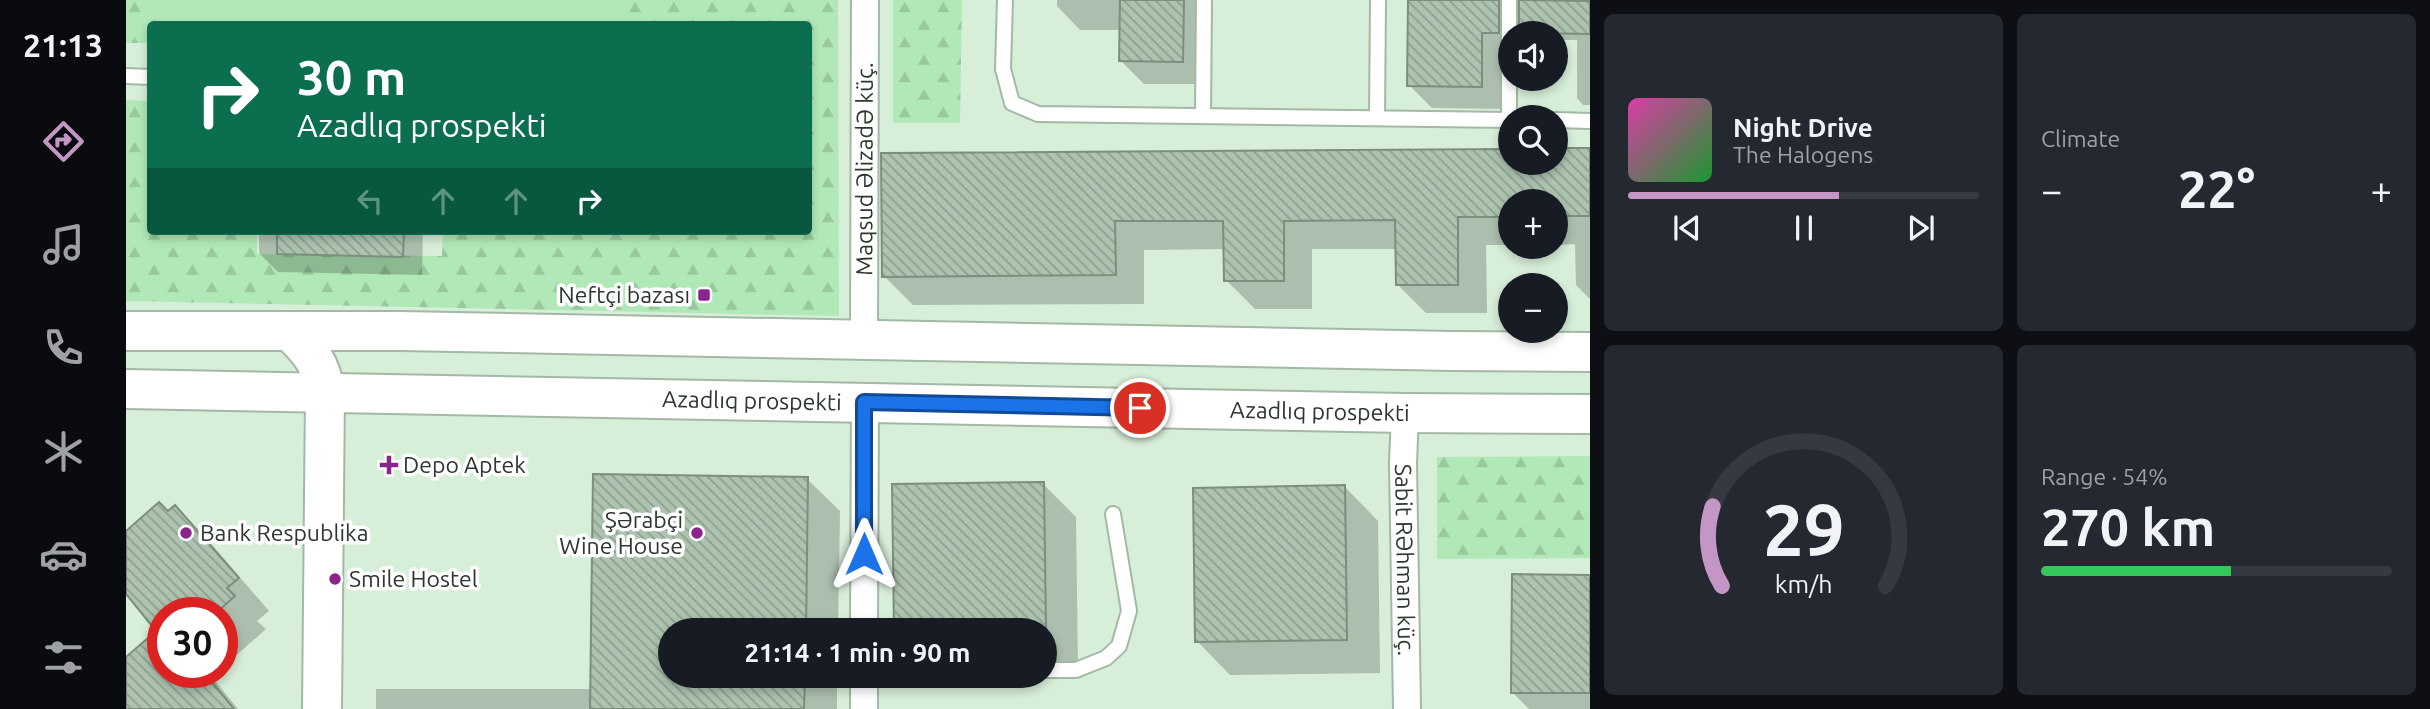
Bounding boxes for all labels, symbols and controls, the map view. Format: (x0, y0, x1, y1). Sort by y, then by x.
map controls (1498, 21, 1568, 343)
button: sound (1498, 21, 1568, 91)
text: 21:13 (23, 27, 103, 63)
icon: right (182, 49, 273, 140)
text: 30 m (297, 49, 406, 104)
street label: Maqsud Əlizadə küç. (851, 62, 877, 276)
button: search (1498, 105, 1568, 175)
text: Azadlıq prospekti (297, 107, 547, 143)
text: Night Drive (1733, 113, 1873, 142)
icon: directions (39, 117, 88, 166)
text: Climate (2041, 126, 2120, 151)
text: The Halogens (1733, 142, 1873, 167)
text: 22° (2178, 160, 2255, 218)
text: − (2041, 169, 2062, 211)
text: + (2371, 169, 2392, 211)
icon: left (351, 182, 389, 220)
icon: ahead (424, 182, 462, 220)
icon: ahead (497, 182, 535, 220)
icon: right (570, 182, 608, 220)
button: + (1498, 189, 1568, 259)
icon: previous (1668, 209, 1706, 247)
icon: pause (1785, 209, 1823, 247)
icon: next (1902, 209, 1940, 247)
icon: music (39, 220, 88, 269)
button: − (1498, 273, 1568, 343)
place label: Neftçi bazası (558, 282, 690, 307)
marker: Neftçi bazası (696, 287, 712, 303)
icon: phone (39, 323, 88, 372)
pin (1110, 378, 1170, 438)
street label: Azadlıq prospekti (662, 386, 842, 414)
icon: arrive (1121, 389, 1159, 427)
street label: Azadlıq prospekti (1230, 397, 1410, 425)
icon: climate (39, 427, 88, 476)
place label: Depo Aptek (403, 452, 526, 477)
marker: Depo Aptek (381, 457, 397, 473)
street label: Sabit Rəhman küç. (1391, 464, 1419, 656)
text: Range · 54% (2041, 464, 2168, 489)
text: 29 (1762, 488, 1845, 570)
text: 270 km (2041, 498, 2215, 556)
place label: Şərabçi Wine House (559, 507, 683, 558)
position arrow (827, 517, 901, 591)
place label: Bank Respublika (200, 520, 368, 545)
marker: Bank Respublika (178, 525, 194, 541)
marker: Şərabçi Wine House (689, 525, 705, 541)
icon: car (39, 530, 88, 579)
place label: Smile Hostel (349, 566, 478, 591)
text: km/h (1775, 570, 1832, 598)
marker: Smile Hostel (327, 571, 343, 587)
speed limit sign: 30 (147, 597, 238, 688)
icon: filters (39, 633, 88, 682)
text: 21:14 · 1 min · 90 m (744, 638, 971, 667)

